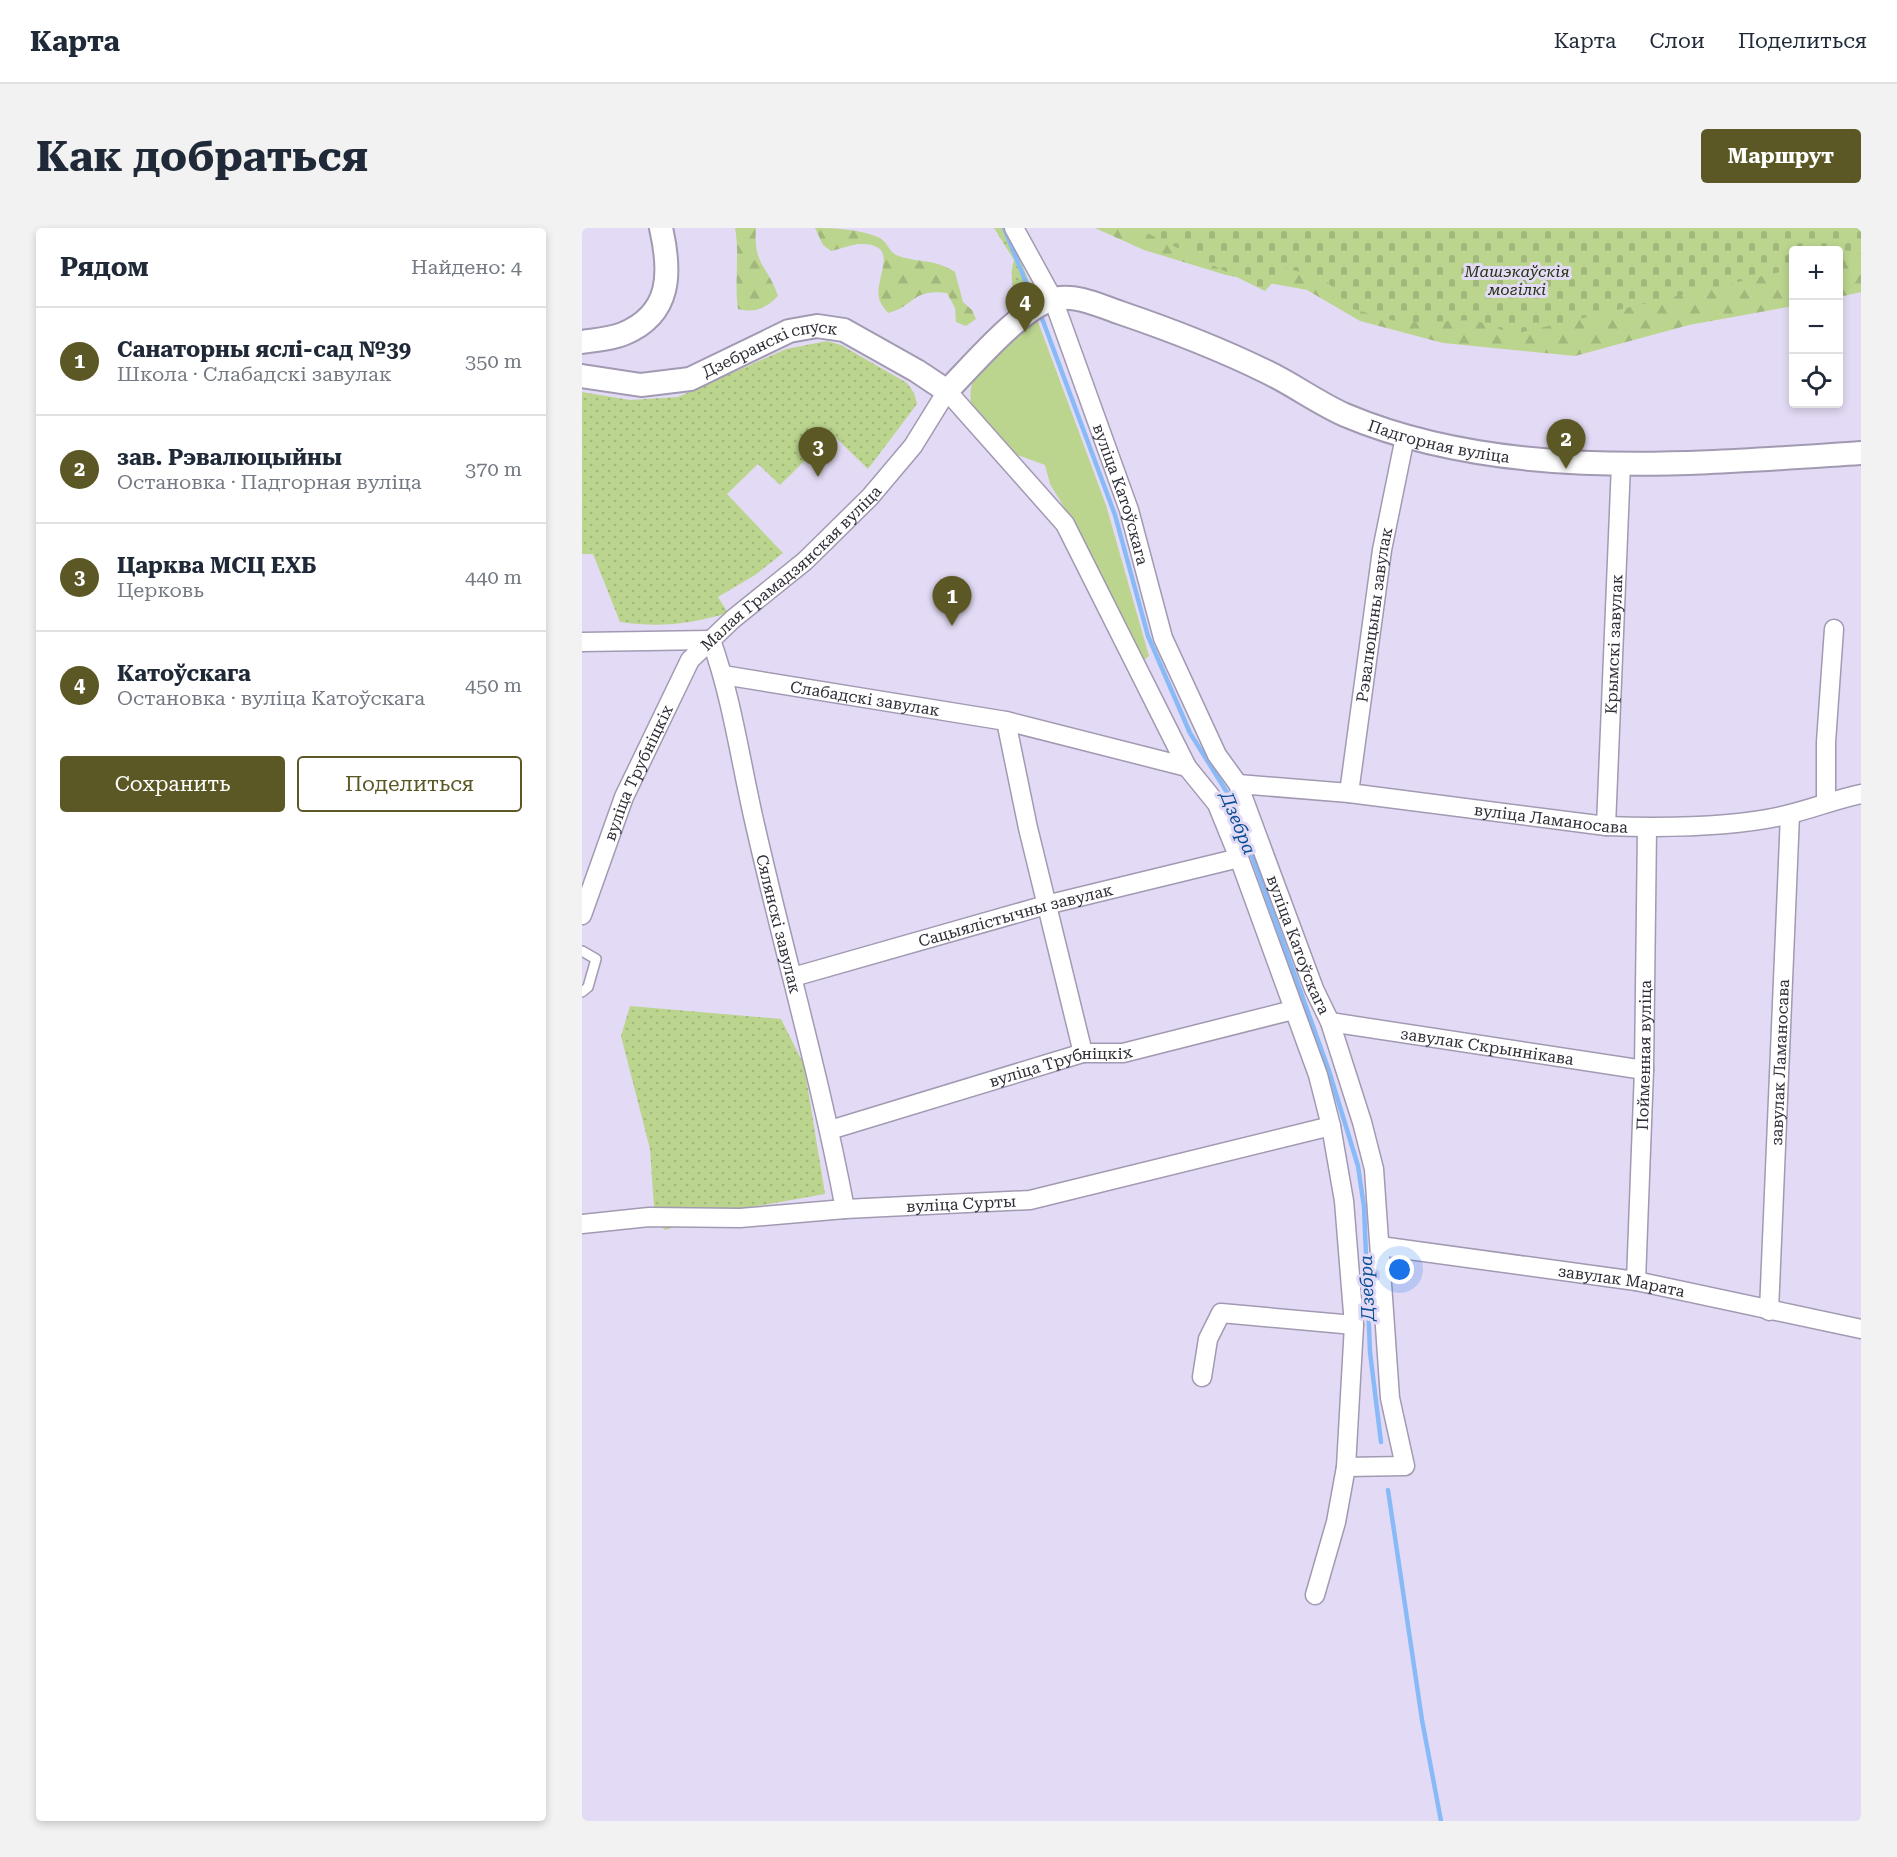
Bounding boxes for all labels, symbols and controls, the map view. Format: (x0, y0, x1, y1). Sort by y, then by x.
text: Карта (30, 25, 120, 58)
text: Карта (1554, 29, 1617, 53)
text: Слои (1650, 29, 1705, 53)
text: Поделиться (1738, 29, 1867, 53)
button: Маршрут (1701, 129, 1861, 183)
text: Как добраться (36, 132, 368, 181)
map controls (1789, 246, 1843, 408)
button: + (1789, 246, 1843, 300)
text: Рядом (60, 252, 149, 282)
text: Найдено: 4 (411, 255, 522, 279)
park label: Машэкаўскія могілкі (1463, 262, 1570, 299)
pin: 4 (1006, 282, 1044, 332)
button: − (1789, 300, 1843, 354)
street label: Дзебранскі спуск (699, 317, 839, 382)
text: Санаторны яслі-сад №39 (117, 337, 411, 362)
text: 1 (74, 349, 85, 373)
text: 350 m (465, 349, 522, 373)
button: locate (1789, 354, 1843, 408)
text: Школа · Слабадскі завулак (117, 362, 392, 386)
street label: Падгорная вуліца (1366, 416, 1511, 467)
pin: 2 (1546, 420, 1586, 469)
street label: вуліца Катоўскага (1089, 421, 1152, 568)
pin: 3 (798, 428, 838, 477)
text: зав. Рэвалюцыйны (117, 445, 342, 470)
text: 2 (74, 457, 85, 481)
text: 370 m (465, 457, 522, 481)
text: Остановка · Падгорная вуліца (117, 470, 422, 494)
street label: Малая Грамадзянская вуліца (697, 482, 886, 655)
street label: Рэвалюцыны завулак (1352, 525, 1396, 704)
text: Царква МСЦ ЕХБ (117, 553, 316, 578)
text: 3 (74, 565, 85, 589)
text: 440 m (465, 565, 522, 589)
street label: Крымскі завулак (1602, 574, 1626, 715)
pin: 1 (932, 576, 971, 626)
text: Церковь (117, 578, 204, 602)
text: Катоўскага (117, 661, 251, 686)
text: 4 (74, 673, 85, 697)
text: 450 m (465, 673, 522, 697)
street label: Слабадскі завулак (789, 677, 941, 720)
text: Остановка · вуліца Катоўскага (117, 686, 425, 710)
street label: вуліца Трубніцкіх (600, 701, 677, 843)
button: Сохранить (60, 756, 285, 812)
button: Поделиться (297, 756, 522, 812)
water label: Дзебра (1216, 787, 1261, 857)
street label: вуліца Ламаносава (1473, 800, 1628, 837)
street label: Сялянскі завулак (752, 852, 805, 996)
street label: вуліца Катоўскага (1263, 873, 1334, 1018)
street label: Сацыялістычны завулак (916, 880, 1115, 951)
street label: завулак Ламаносава (1767, 978, 1793, 1146)
street label: Пойменная вуліца (1633, 980, 1655, 1131)
street label: завулак Скрыннікава (1399, 1024, 1575, 1069)
street label: вуліца Трубніцкіх (987, 1042, 1135, 1091)
street label: вуліца Сурты (906, 1192, 1017, 1216)
water label: Дзебра (1355, 1255, 1378, 1322)
your location (1385, 1255, 1414, 1284)
street label: завулак Марата (1557, 1261, 1687, 1301)

